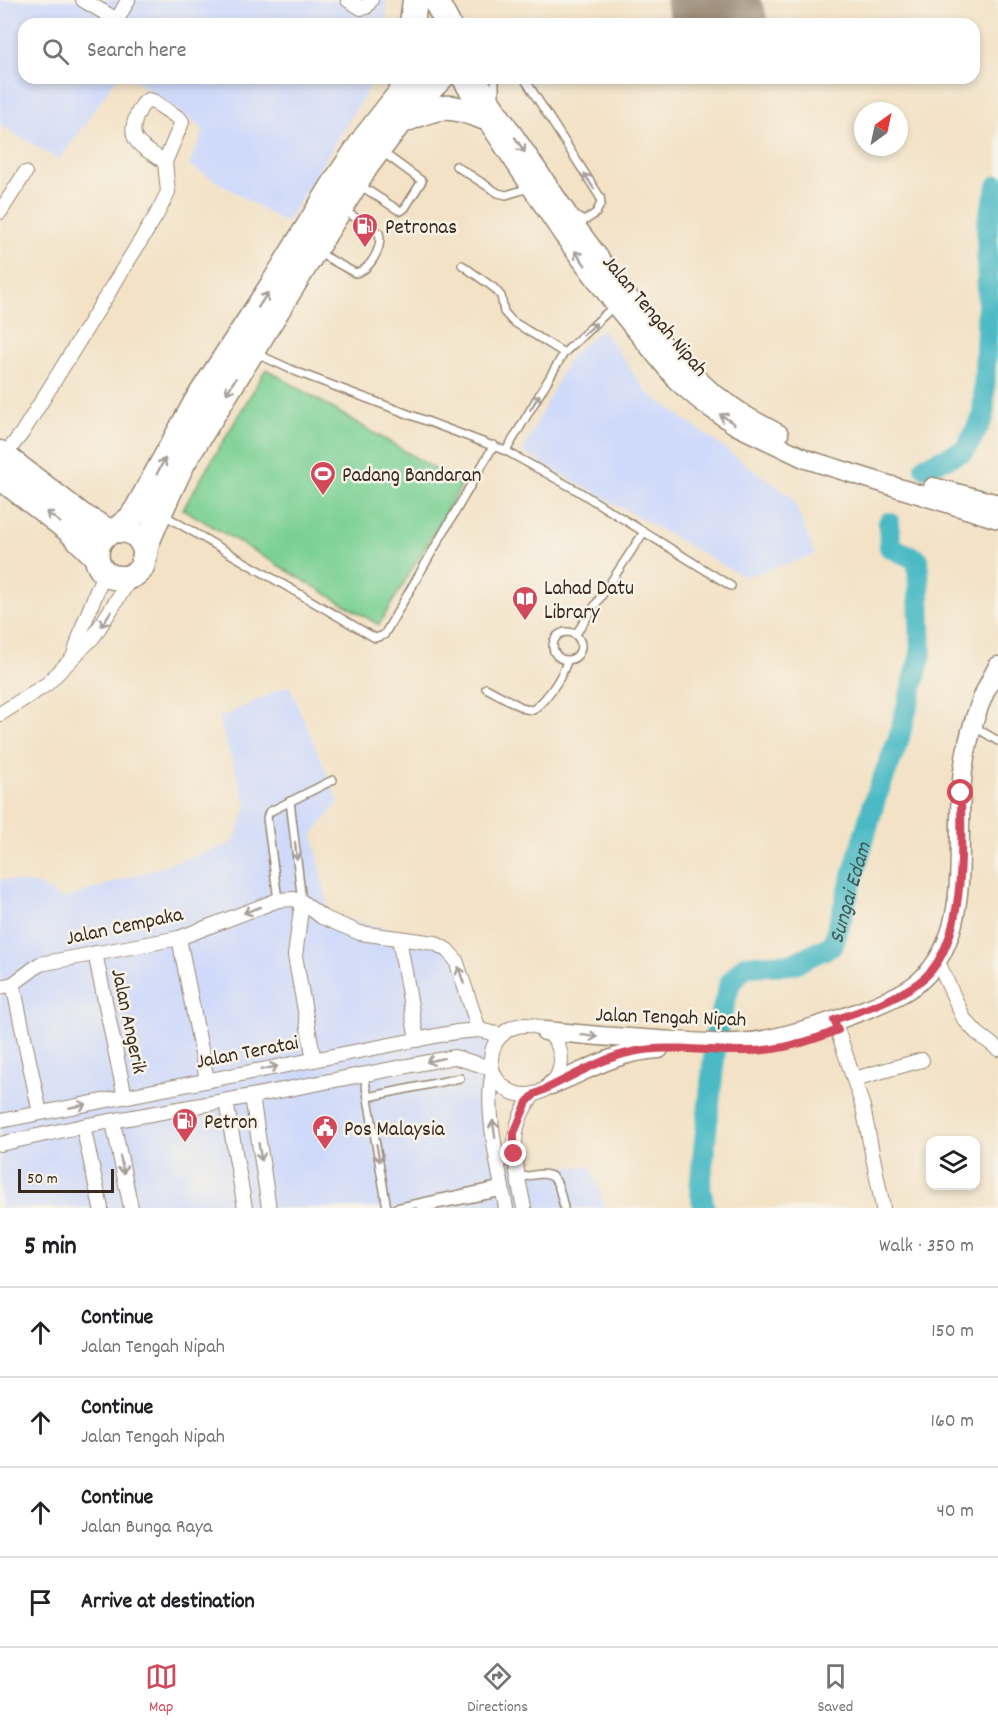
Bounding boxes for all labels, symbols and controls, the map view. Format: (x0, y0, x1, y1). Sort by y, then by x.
search box (18, 18, 980, 84)
icon: search (39, 35, 72, 68)
text: Search here (87, 36, 186, 67)
north arrow (854, 102, 908, 156)
one-way arrow (514, 136, 526, 153)
one-way arrow (583, 173, 595, 190)
fuel station icon: Petronas (350, 211, 380, 249)
place label: Petronas (385, 214, 457, 244)
street label: Jalan Tengah Nipah (594, 249, 714, 384)
one-way arrow (574, 250, 587, 266)
one-way arrow (257, 292, 269, 309)
one-way arrow (582, 322, 597, 336)
one-way arrow (225, 377, 237, 394)
one-way arrow (530, 394, 542, 411)
one-way arrow (719, 413, 736, 425)
one-way arrow (155, 458, 167, 475)
sports icon: Padang Bandaran (308, 459, 338, 497)
place label: Padang Bandaran (342, 462, 481, 492)
one-way arrow (45, 511, 61, 523)
place label: Lahad Datu Library (544, 575, 634, 629)
library icon: Lahad Datu Library (510, 584, 540, 622)
one-way arrow (100, 610, 112, 626)
route start (947, 779, 973, 805)
water label: Sungai Edam (822, 838, 881, 948)
one-way arrow (291, 841, 302, 861)
street label: Jalan Cempaka (63, 901, 187, 955)
one-way arrow (243, 905, 262, 916)
street label: Jalan Angerik (101, 966, 153, 1077)
one-way arrow (454, 966, 465, 985)
street label: Jalan Tengah Nipah (595, 1001, 747, 1037)
street label: Jalan Teratai (194, 1029, 301, 1079)
one-way arrow (578, 1031, 598, 1042)
one-way arrow (426, 1055, 445, 1066)
one-way arrow (259, 1062, 279, 1073)
one-way arrow (68, 1100, 87, 1111)
fuel station icon: Petron (170, 1106, 200, 1144)
place label: Petron (204, 1109, 257, 1139)
public building icon: Pos Malaysia (310, 1113, 340, 1151)
place label: Pos Malaysia (344, 1116, 446, 1146)
one-way arrow (488, 1120, 499, 1140)
map controls (926, 1136, 980, 1190)
button: layers (926, 1136, 980, 1190)
route end (500, 1140, 526, 1166)
one-way arrow (255, 1142, 266, 1162)
one-way arrow (373, 1143, 384, 1162)
one-way arrow (117, 1155, 128, 1174)
scale bar (18, 1166, 114, 1194)
text: 50 m (27, 1168, 58, 1191)
text: 5 min (24, 1229, 77, 1266)
text: Walk · 350 m (879, 1233, 974, 1261)
text: Continue (81, 1303, 153, 1334)
icon: ahead (24, 1316, 57, 1349)
text: 150 m (931, 1318, 974, 1346)
text: Jalan Tengah Nipah (81, 1334, 225, 1362)
text: Continue (81, 1393, 153, 1424)
icon: ahead (24, 1406, 57, 1439)
text: 160 m (931, 1408, 974, 1436)
text: Jalan Tengah Nipah (81, 1424, 225, 1452)
text: Continue (81, 1483, 153, 1514)
icon: ahead (24, 1496, 57, 1529)
text: 40 m (936, 1498, 974, 1526)
text: Jalan Bunga Raya (81, 1514, 212, 1542)
icon: arrive (24, 1586, 57, 1619)
text: Arrive at destination (81, 1587, 255, 1618)
tab: Map (145, 1660, 178, 1719)
tab: Directions (467, 1660, 528, 1719)
tab: Saved (817, 1660, 853, 1719)

